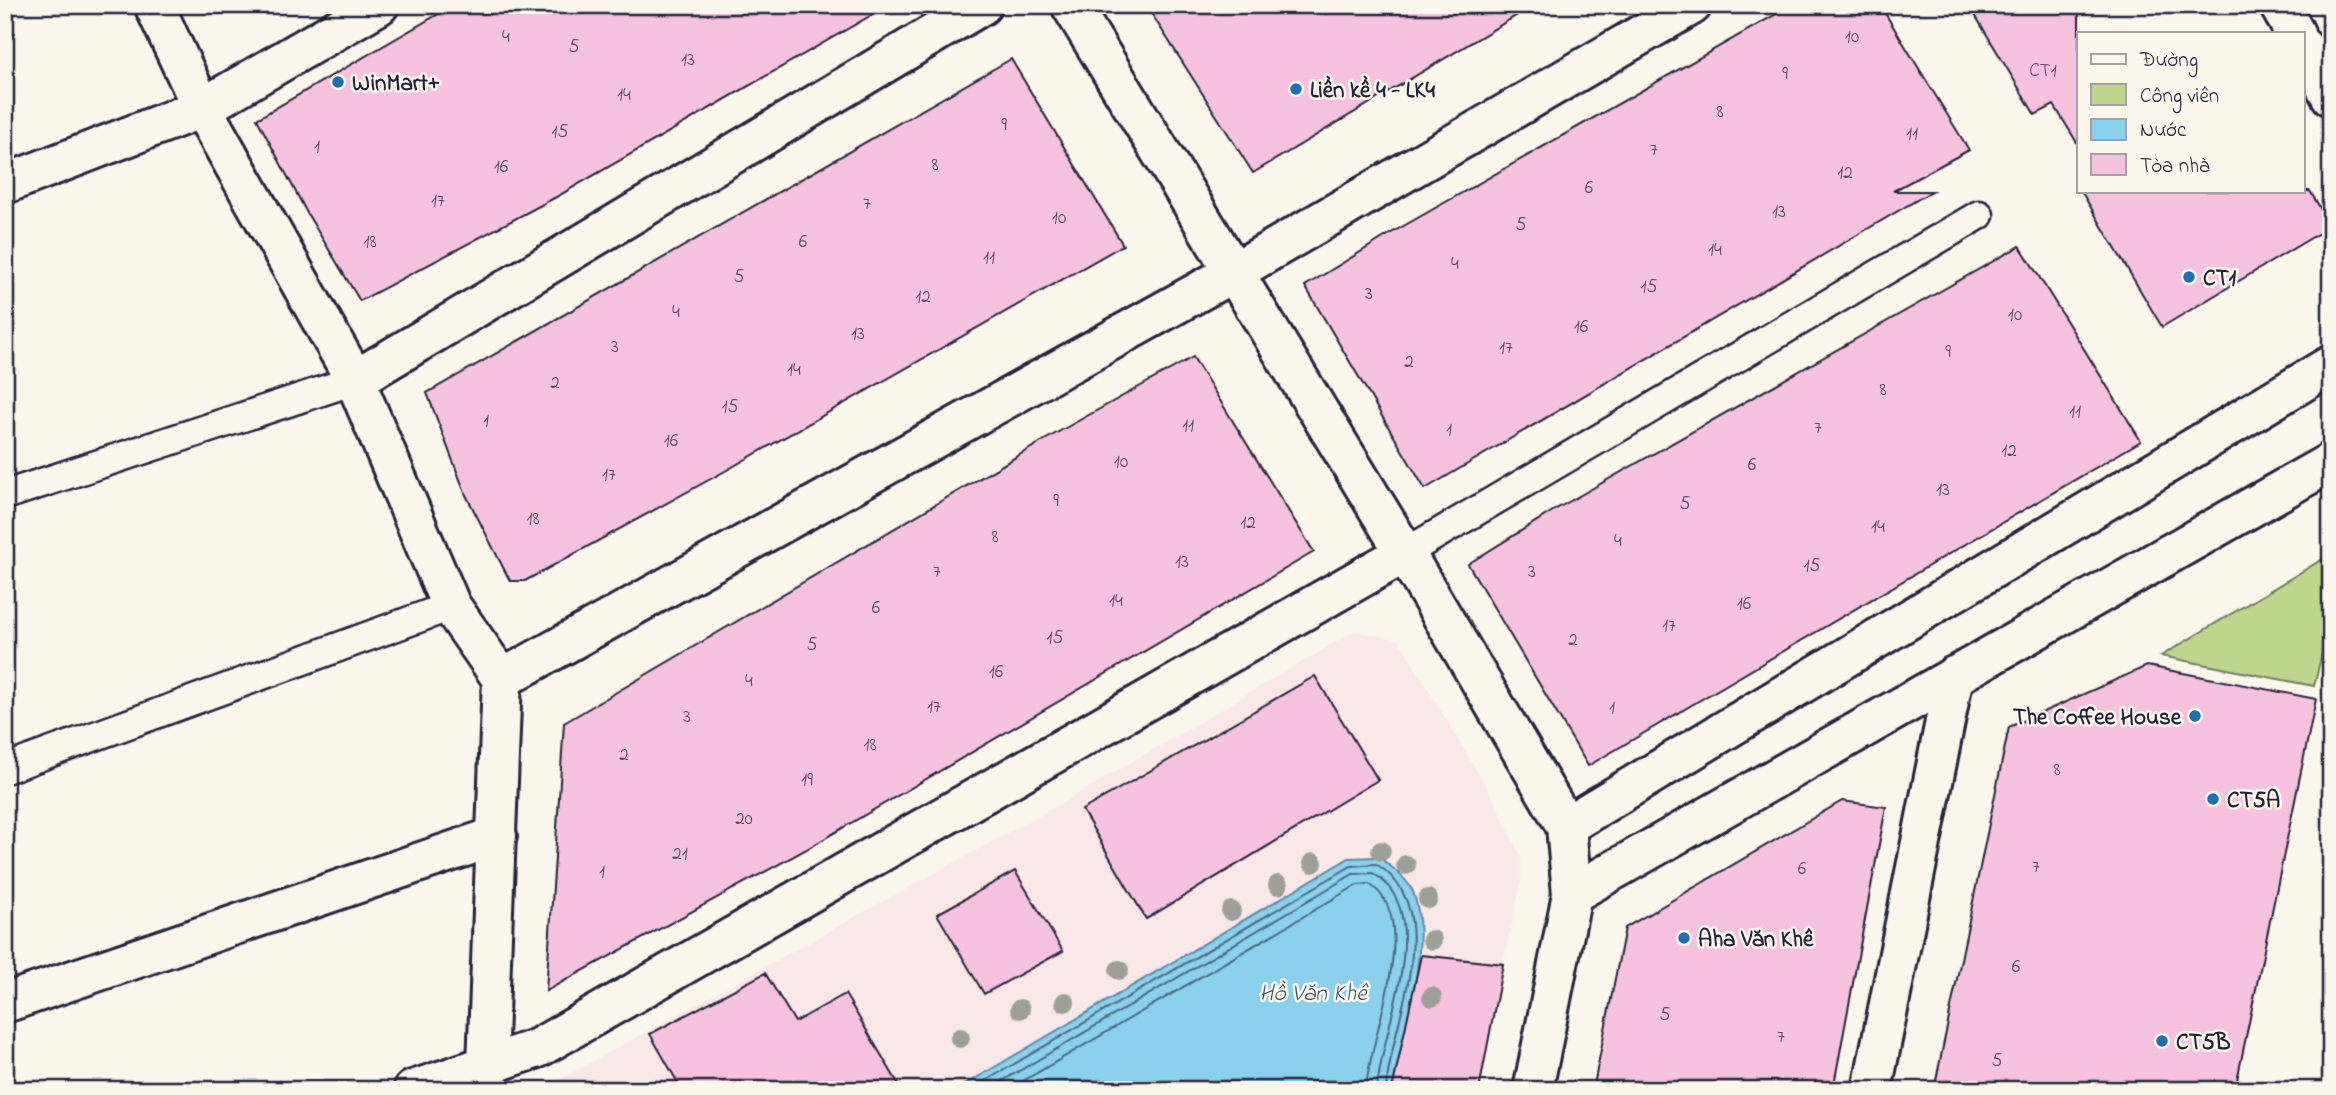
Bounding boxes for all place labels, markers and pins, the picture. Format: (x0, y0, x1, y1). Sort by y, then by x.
place label: WinMart+ (352, 68, 440, 101)
marker: WinMart+ (330, 74, 346, 90)
place label: Liền kề 4 - LK4 (1310, 75, 1435, 108)
marker: Liền kề 4 - LK4 (1288, 81, 1304, 97)
place label: CT1 (2203, 263, 2237, 296)
marker: CT1 (2181, 269, 2197, 285)
place label: The Coffee House (2013, 702, 2182, 735)
marker: The Coffee House (2187, 708, 2203, 724)
place label: CT5A (2227, 785, 2280, 818)
marker: CT5A (2205, 791, 2221, 807)
place label: Aha Văn Khê (1698, 924, 1814, 957)
marker: Aha Văn Khê (1676, 930, 1692, 946)
place label: CT5B (2176, 1027, 2231, 1060)
marker: CT5B (2154, 1033, 2170, 1049)

